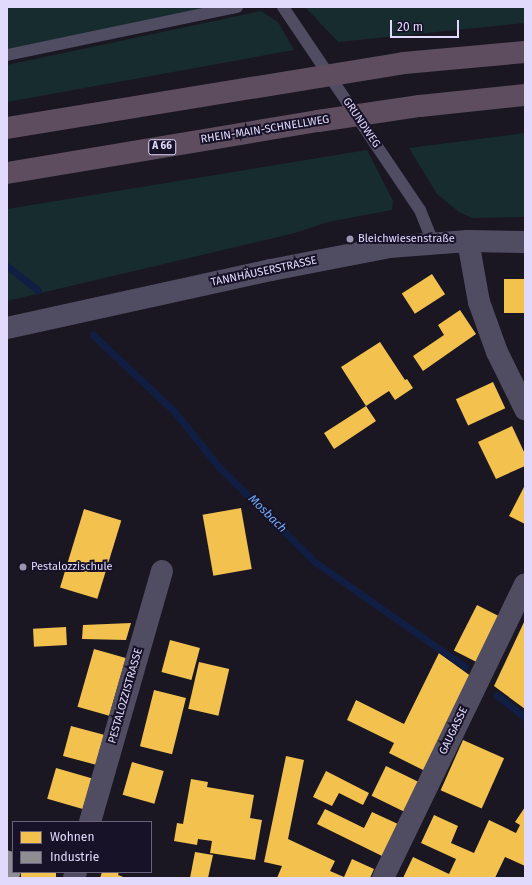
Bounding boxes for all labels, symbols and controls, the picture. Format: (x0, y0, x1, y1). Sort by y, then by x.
scale bar (392, 12, 461, 38)
text: 20 m (397, 20, 423, 34)
street label: GRUNDWEG (340, 96, 382, 150)
street label: RHEIN-MAIN-SCHNELLWEG (200, 113, 330, 147)
road number: A 66 (148, 139, 176, 155)
place label: Bleichwiesenstraße (358, 232, 455, 246)
marker: Bleichwiesenstraße (345, 234, 355, 244)
street label: TANNHÄUSERSTRASSE (210, 254, 318, 290)
water label: Mosbach (245, 492, 289, 536)
place label: Pestalozzischule (31, 560, 113, 574)
marker: Pestalozzischule (18, 562, 28, 572)
street label: PESTALOZZISTRASSE (106, 647, 146, 745)
street label: GAUGASSE (437, 705, 471, 757)
legend (12, 821, 152, 873)
text: Wohnen (50, 830, 94, 844)
text: Industrie (50, 850, 99, 864)

